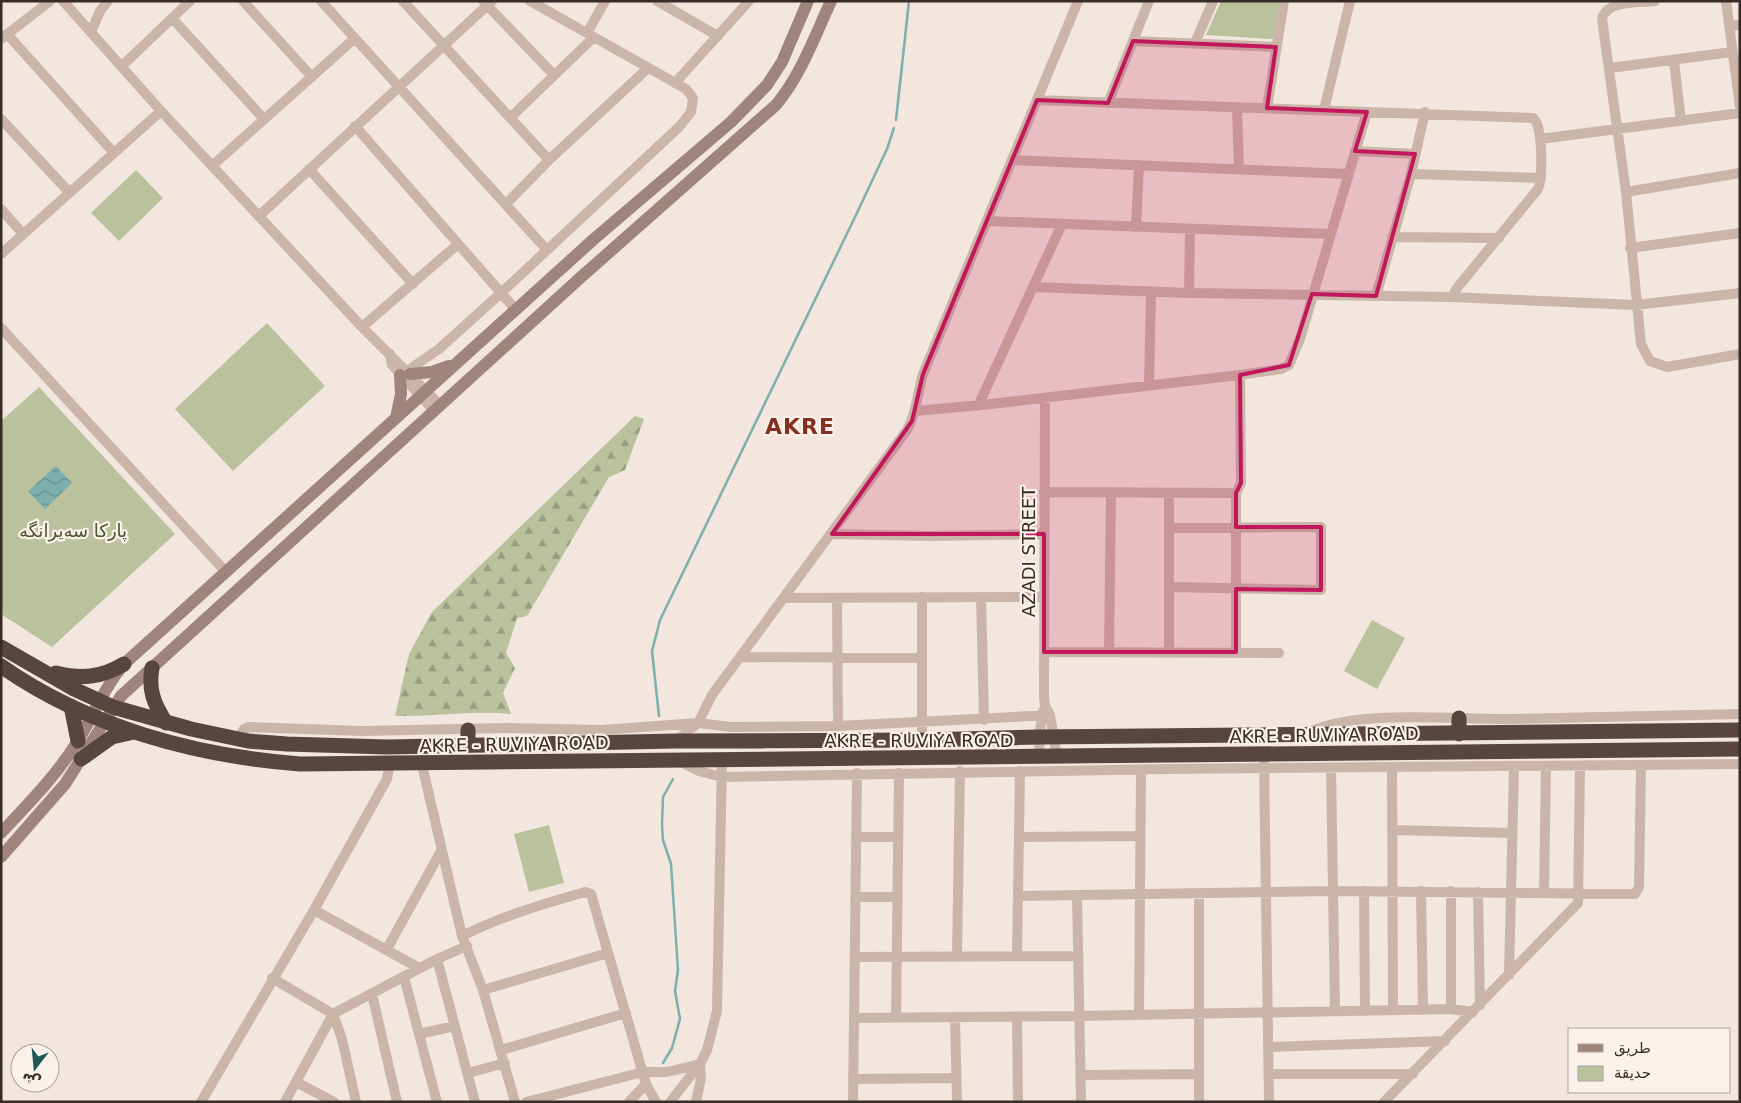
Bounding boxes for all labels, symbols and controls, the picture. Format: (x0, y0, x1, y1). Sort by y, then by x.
district label: AKRE (765, 414, 835, 439)
street label: AZADI STREET (1018, 486, 1039, 617)
park label: پارکا سەیرانگه (19, 520, 127, 542)
street label: AKRE - RUVIYA ROAD (1229, 723, 1419, 747)
street label: AKRE - RUVIYA ROAD (824, 730, 1014, 751)
street label: AKRE - RUVIYA ROAD (419, 732, 609, 756)
legend (1568, 1028, 1731, 1093)
text: طريق (1614, 1039, 1651, 1057)
north arrow (10, 1043, 60, 1093)
text: حديقة (1614, 1064, 1651, 1082)
text: ش (20, 1070, 43, 1091)

